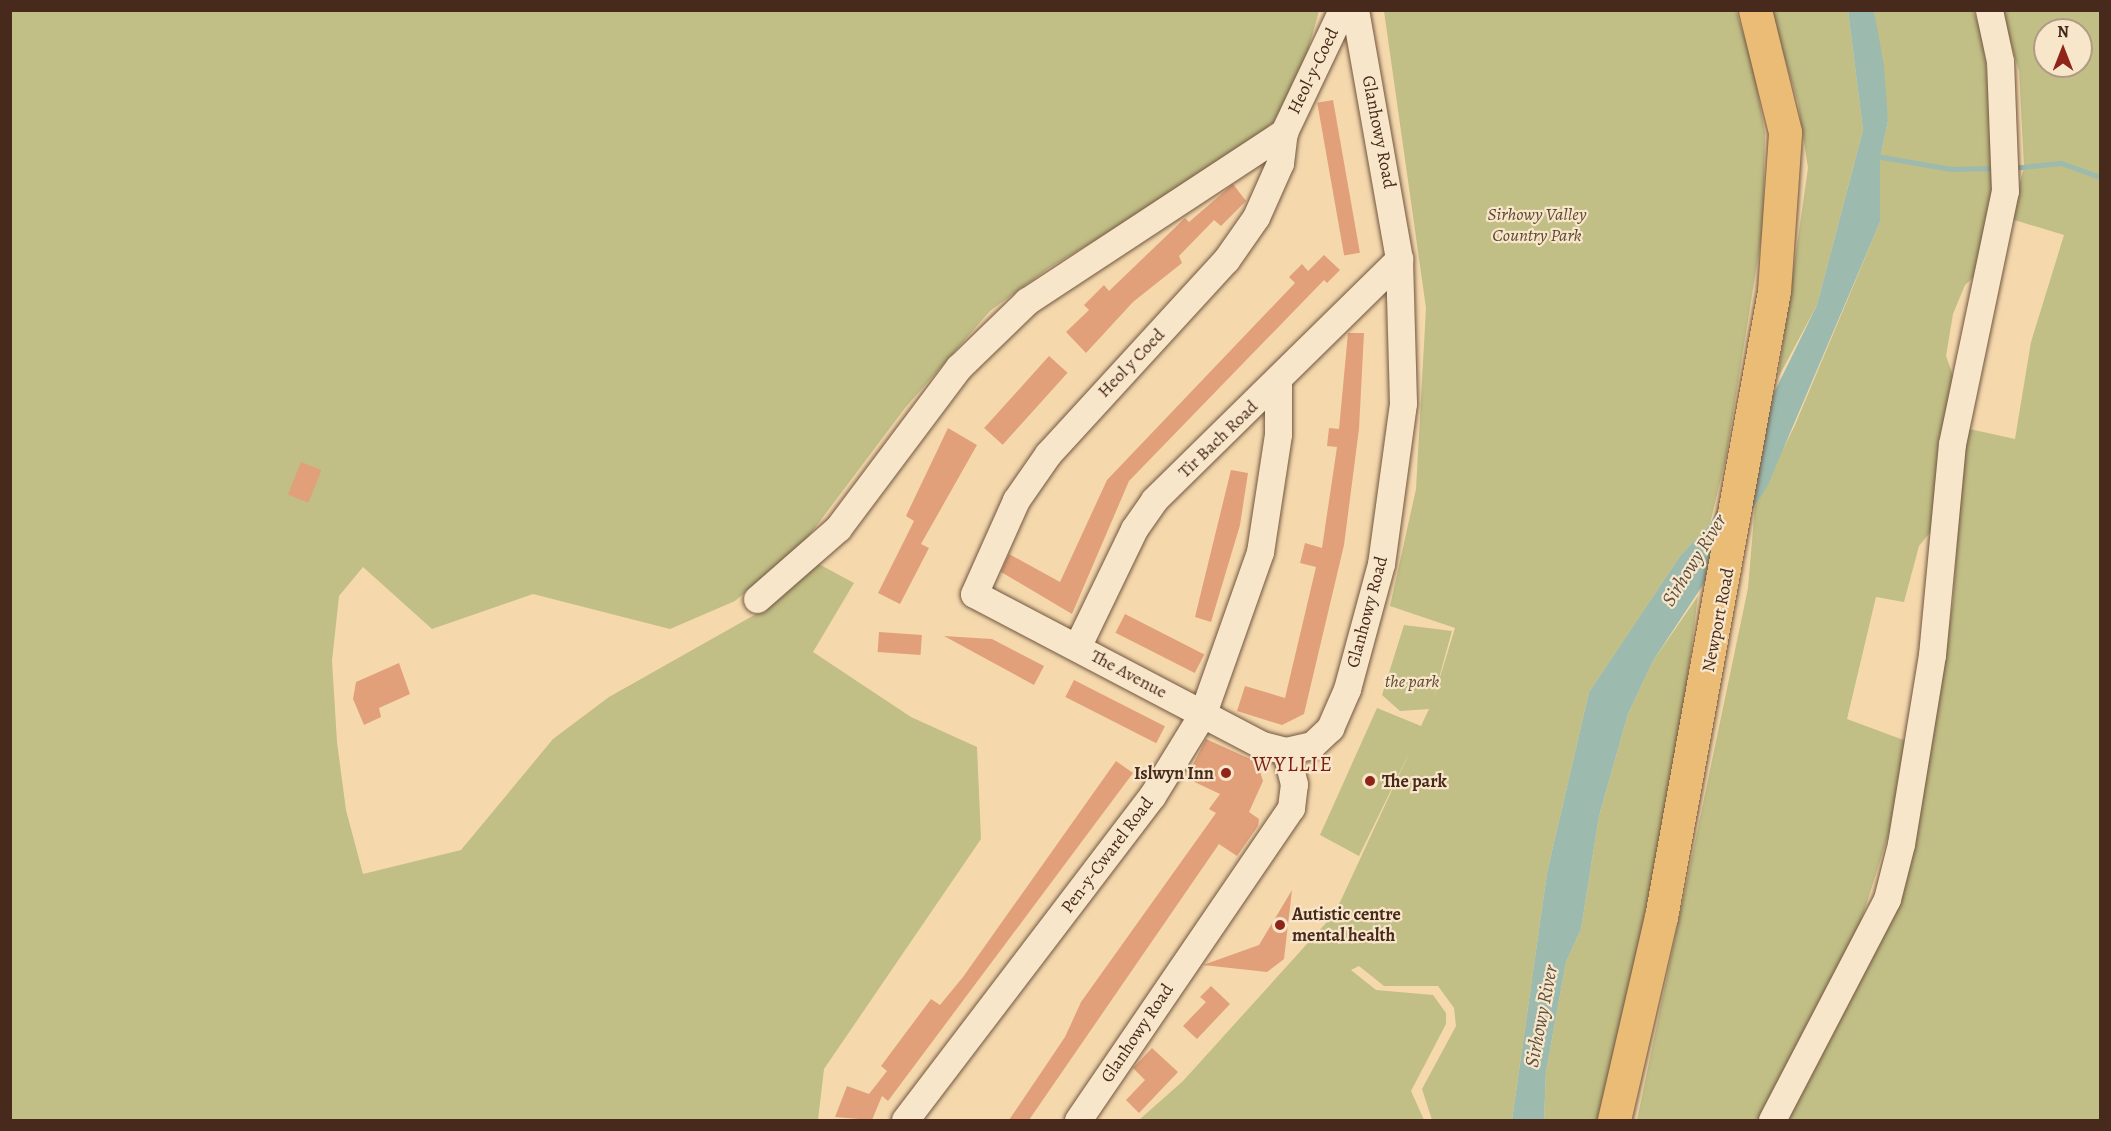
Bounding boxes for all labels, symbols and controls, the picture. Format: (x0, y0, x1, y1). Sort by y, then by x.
north arrow (2033, 18, 2093, 78)
text: N (2057, 21, 2069, 43)
street label: Heol-y-Coed (1283, 24, 1343, 118)
street label: Glanhowy Road (1357, 74, 1401, 190)
park label: Sirhowy Valley Country Park (1487, 204, 1587, 246)
street label: Heol y Coed (1093, 324, 1169, 402)
street label: Tir Bach Road (1174, 396, 1262, 482)
water label: Sirhowy River (1656, 510, 1732, 610)
street label: Glanhowy Road (1342, 554, 1392, 670)
street label: Newport Road (1697, 566, 1739, 674)
street label: The Avenue (1087, 645, 1171, 703)
park label: the park (1385, 670, 1439, 692)
district label: WYLLIE (1253, 751, 1333, 777)
place label: Islwyn Inn (1134, 762, 1214, 784)
marker: Islwyn Inn (1219, 766, 1233, 780)
place label: The park (1382, 770, 1447, 792)
marker: The park (1363, 774, 1377, 788)
street label: Pen-y-Cwarel Road (1056, 793, 1158, 917)
place label: Autistic centre mental health (1292, 904, 1401, 946)
marker: Autistic centre mental health (1273, 918, 1287, 932)
water label: Sirhowy River (1519, 963, 1563, 1069)
street label: Glanhowy Road (1096, 979, 1178, 1087)

